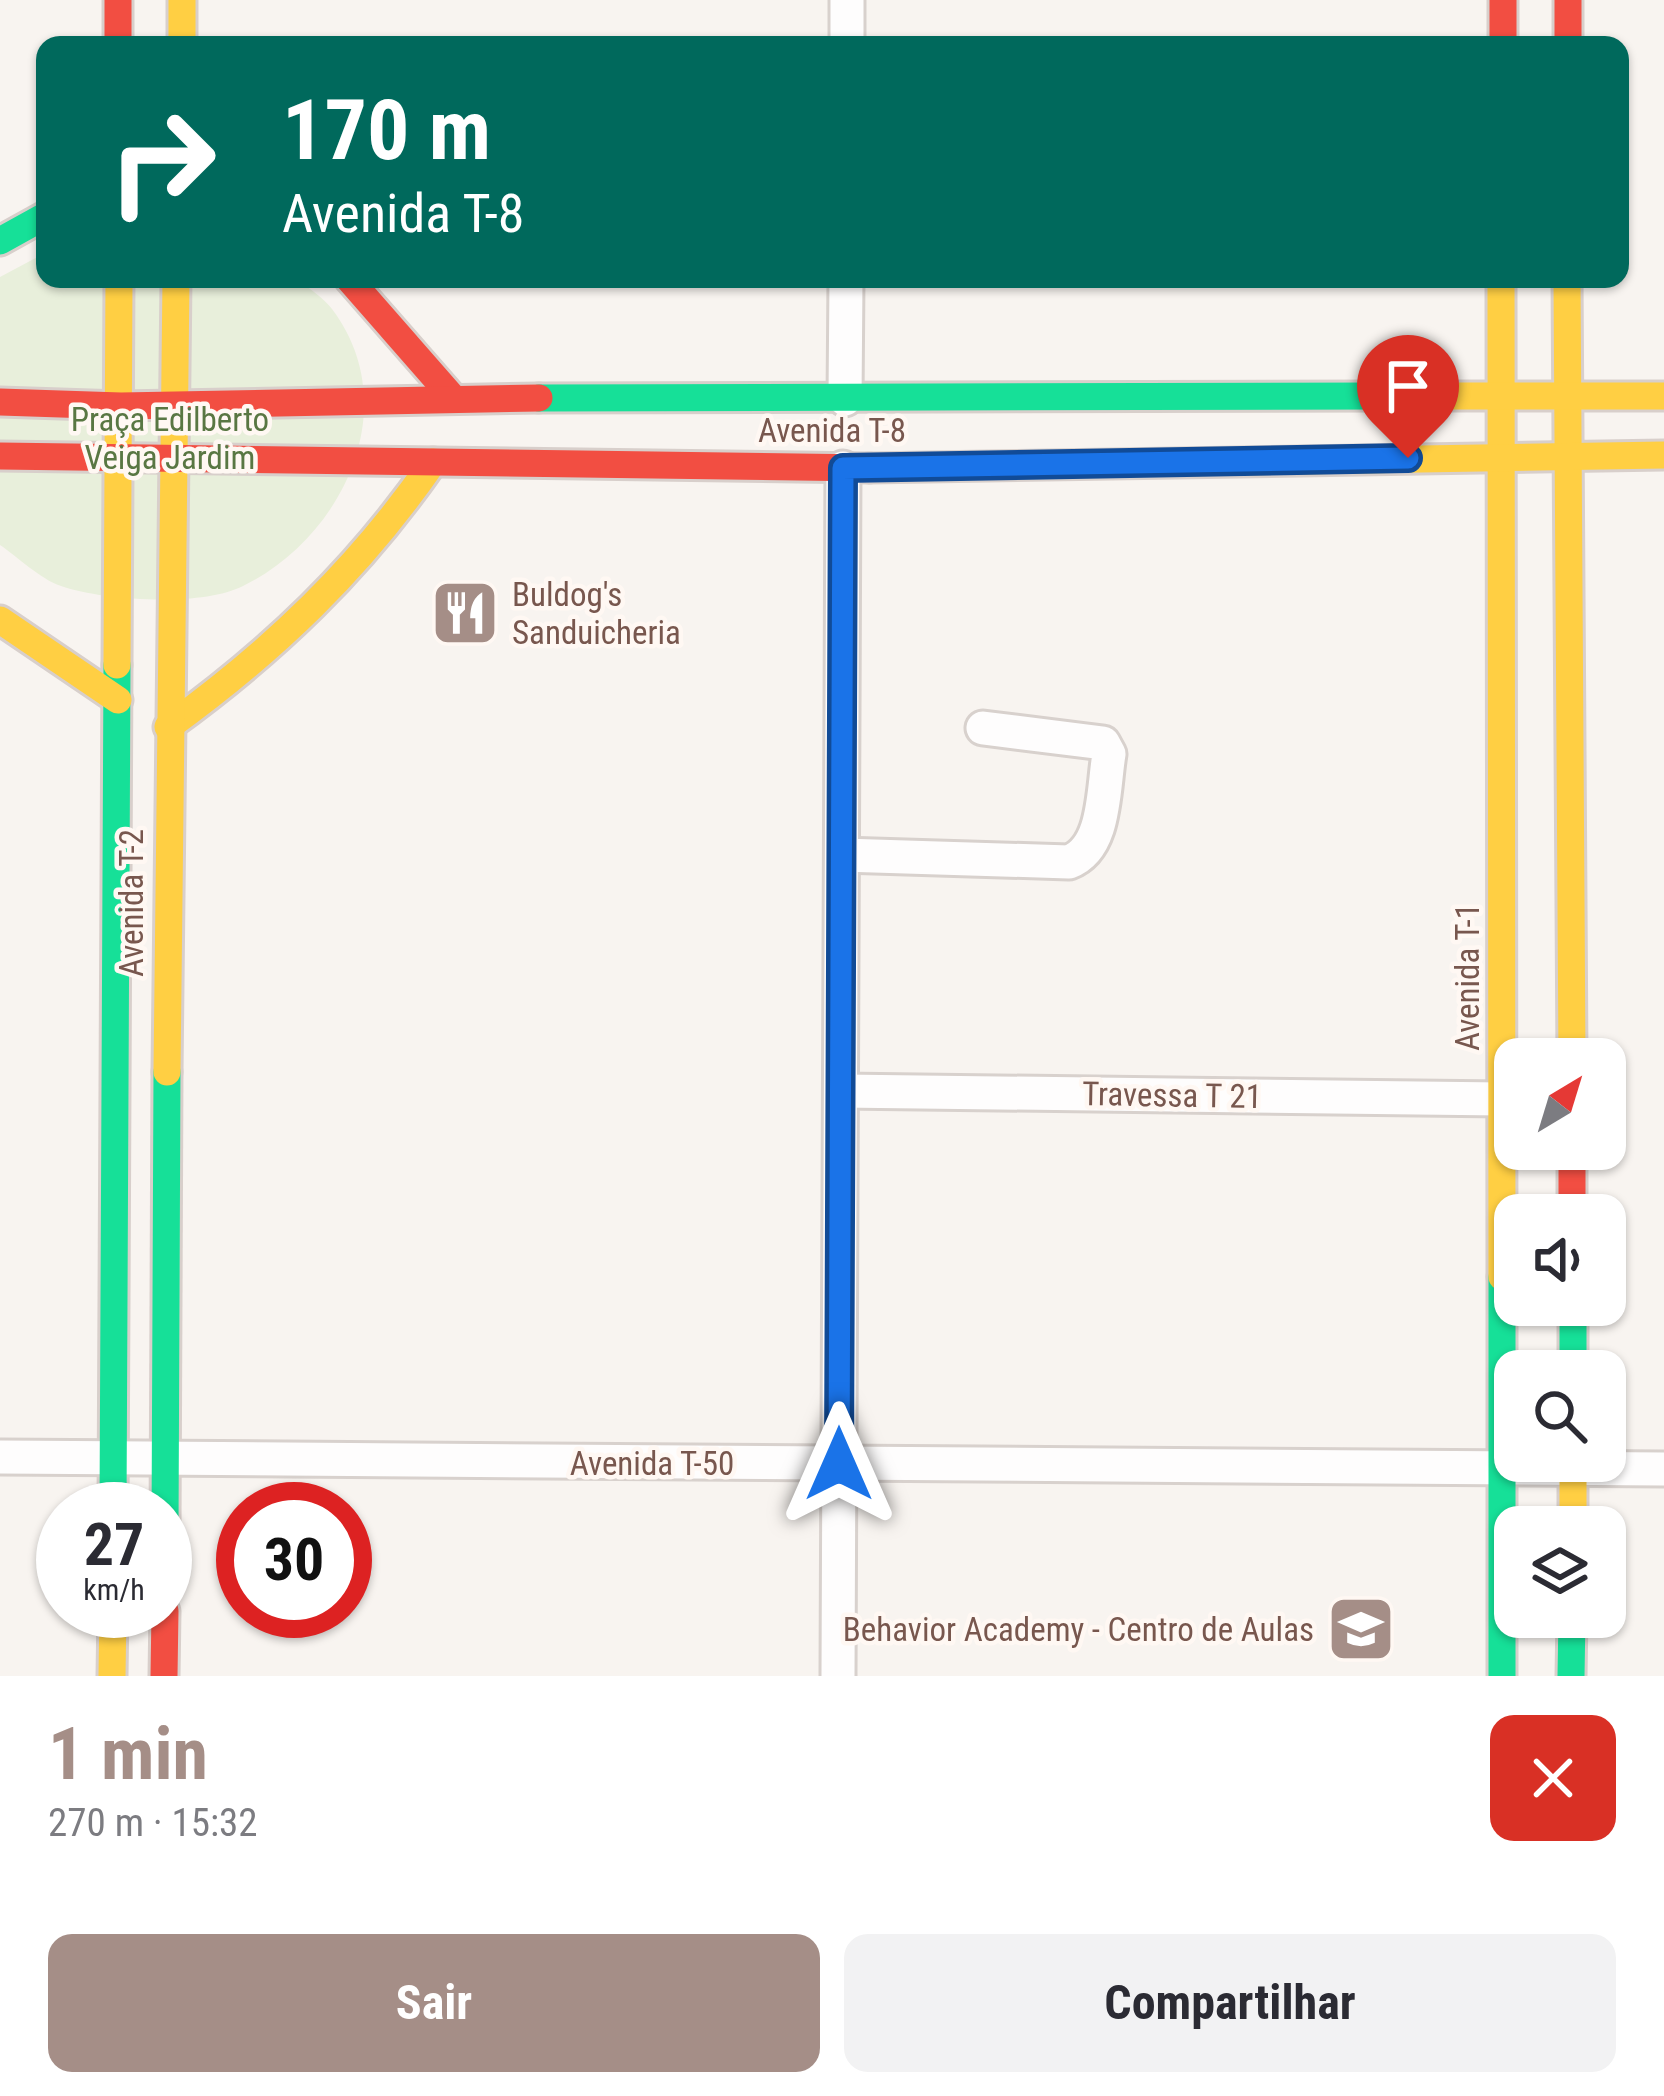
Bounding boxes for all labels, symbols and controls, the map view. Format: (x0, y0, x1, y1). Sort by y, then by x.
text: 170 m (282, 81, 491, 180)
icon: right (84, 84, 240, 240)
text: Avenida T-8 (282, 182, 524, 245)
pin (1357, 335, 1459, 458)
icon: arrive (1375, 353, 1441, 419)
park label: Praça Edilberto Veiga Jardim (71, 400, 269, 477)
street label: Avenida T-8 (758, 411, 906, 450)
place label: Buldog's Sanduicheria (512, 575, 681, 652)
restaurant icon: Buldog's Sanduicheria (430, 578, 500, 648)
street label: Avenida T-2 (112, 829, 151, 977)
street label: Avenida T-1 (1448, 903, 1487, 1051)
north arrow (1494, 1038, 1626, 1170)
map controls (1494, 1038, 1626, 1638)
street label: Travessa T 21 (1082, 1074, 1262, 1116)
button: sound (1494, 1194, 1626, 1326)
button: search (1494, 1350, 1626, 1482)
position arrow (776, 1401, 902, 1527)
street label: Avenida T-50 (570, 1444, 734, 1483)
speed limit sign: 30 (216, 1482, 372, 1638)
button: layers (1494, 1506, 1626, 1638)
text: 27 (84, 1509, 144, 1580)
text: km/h (83, 1572, 145, 1607)
school or university icon: Behavior Academy - Centro de Aulas (1326, 1594, 1396, 1664)
place label: Behavior Academy - Centro de Aulas (843, 1610, 1314, 1649)
text: 1 min (48, 1712, 208, 1797)
button: close (1490, 1715, 1616, 1841)
text: 270 m · 15:32 (48, 1800, 258, 1846)
button: Sair (48, 1934, 820, 2072)
button: Compartilhar (844, 1934, 1616, 2072)

